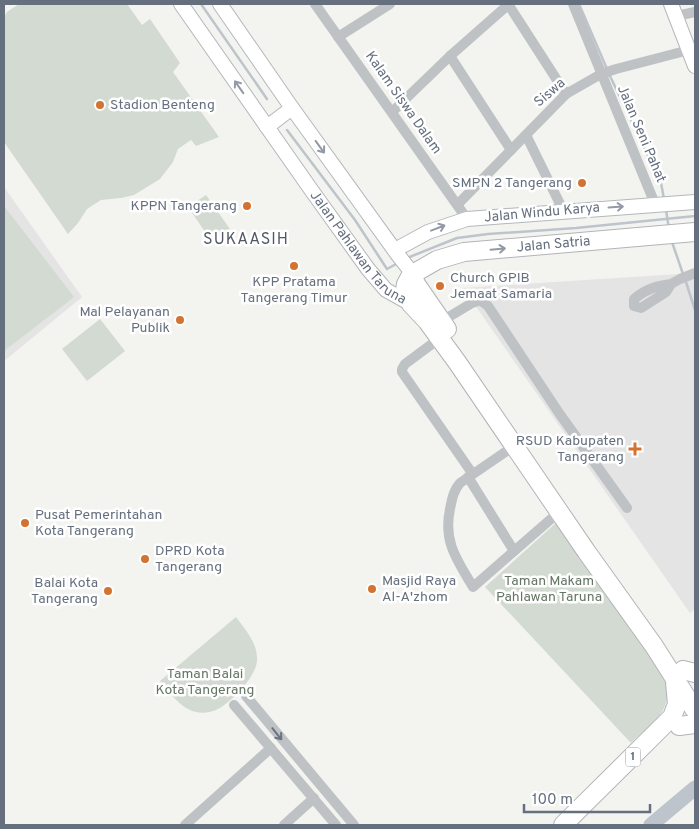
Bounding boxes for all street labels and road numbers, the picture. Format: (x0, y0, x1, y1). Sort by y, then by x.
street label: Kalam Siswa Dalam (361, 48, 445, 158)
street label: Siswa (531, 75, 569, 111)
street label: Jalan Seni Pahat (613, 83, 669, 185)
street label: Jalan Pahlawan Taruna (306, 188, 409, 308)
street label: Jalan Windu Karya (483, 199, 601, 227)
street label: Jalan Satria (516, 233, 591, 256)
road number: 1 (626, 748, 640, 766)

